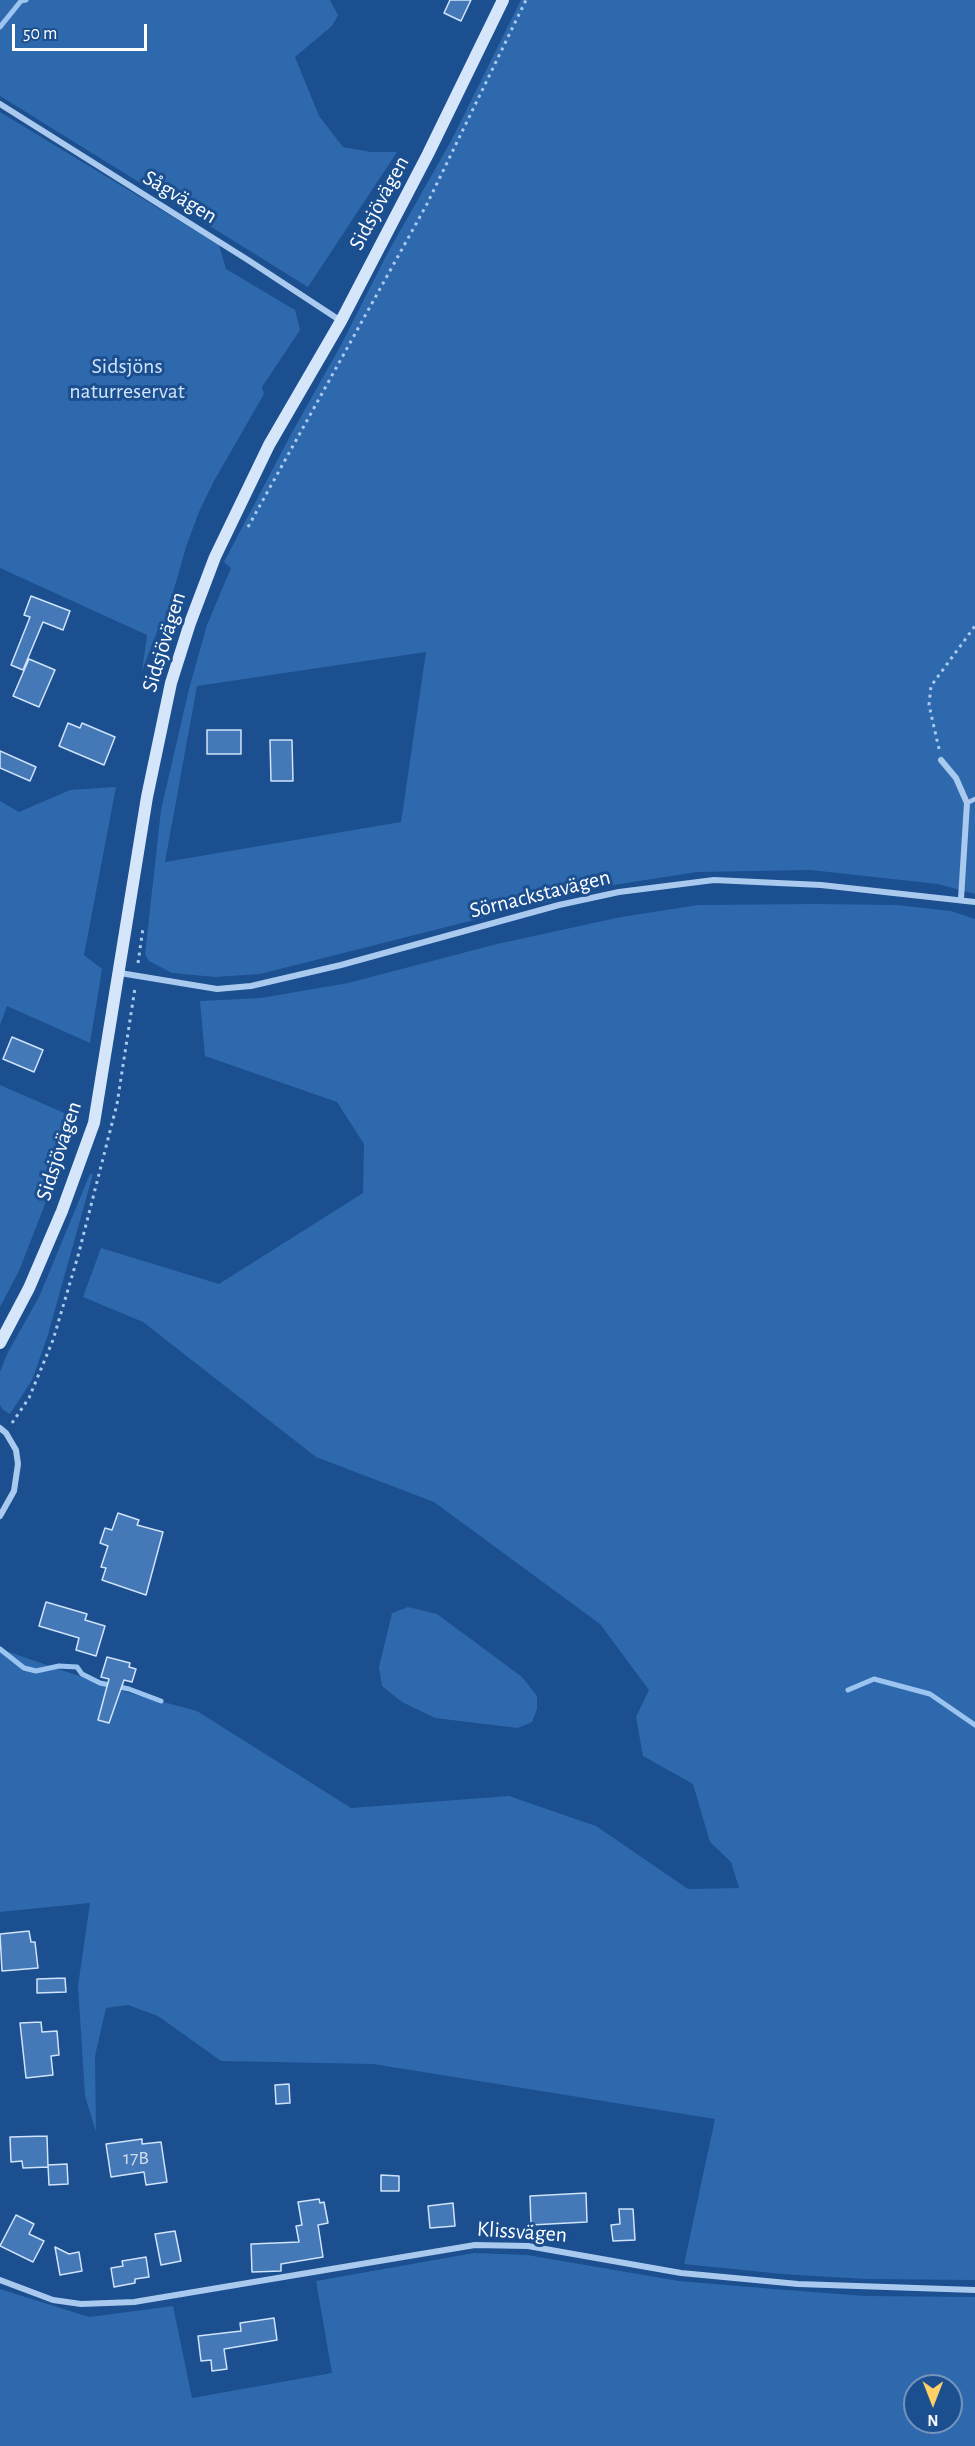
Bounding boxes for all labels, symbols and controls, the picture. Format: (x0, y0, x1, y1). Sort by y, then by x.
scale bar (15, 12, 150, 50)
text: 50 m (23, 25, 57, 43)
street label: Sidsjövägen (343, 151, 415, 255)
street label: Sågvägen (138, 165, 222, 229)
park label: Sidsjöns naturreservat (69, 353, 185, 404)
street label: Sidsjövägen (136, 589, 192, 695)
street label: Sörnackstavägen (467, 864, 613, 924)
street label: Sidsjövägen (31, 1098, 87, 1204)
house number: 17B (123, 2146, 149, 2170)
street label: Klissvägen (476, 2216, 568, 2248)
north arrow (903, 2374, 963, 2434)
text: N (927, 2412, 939, 2428)

